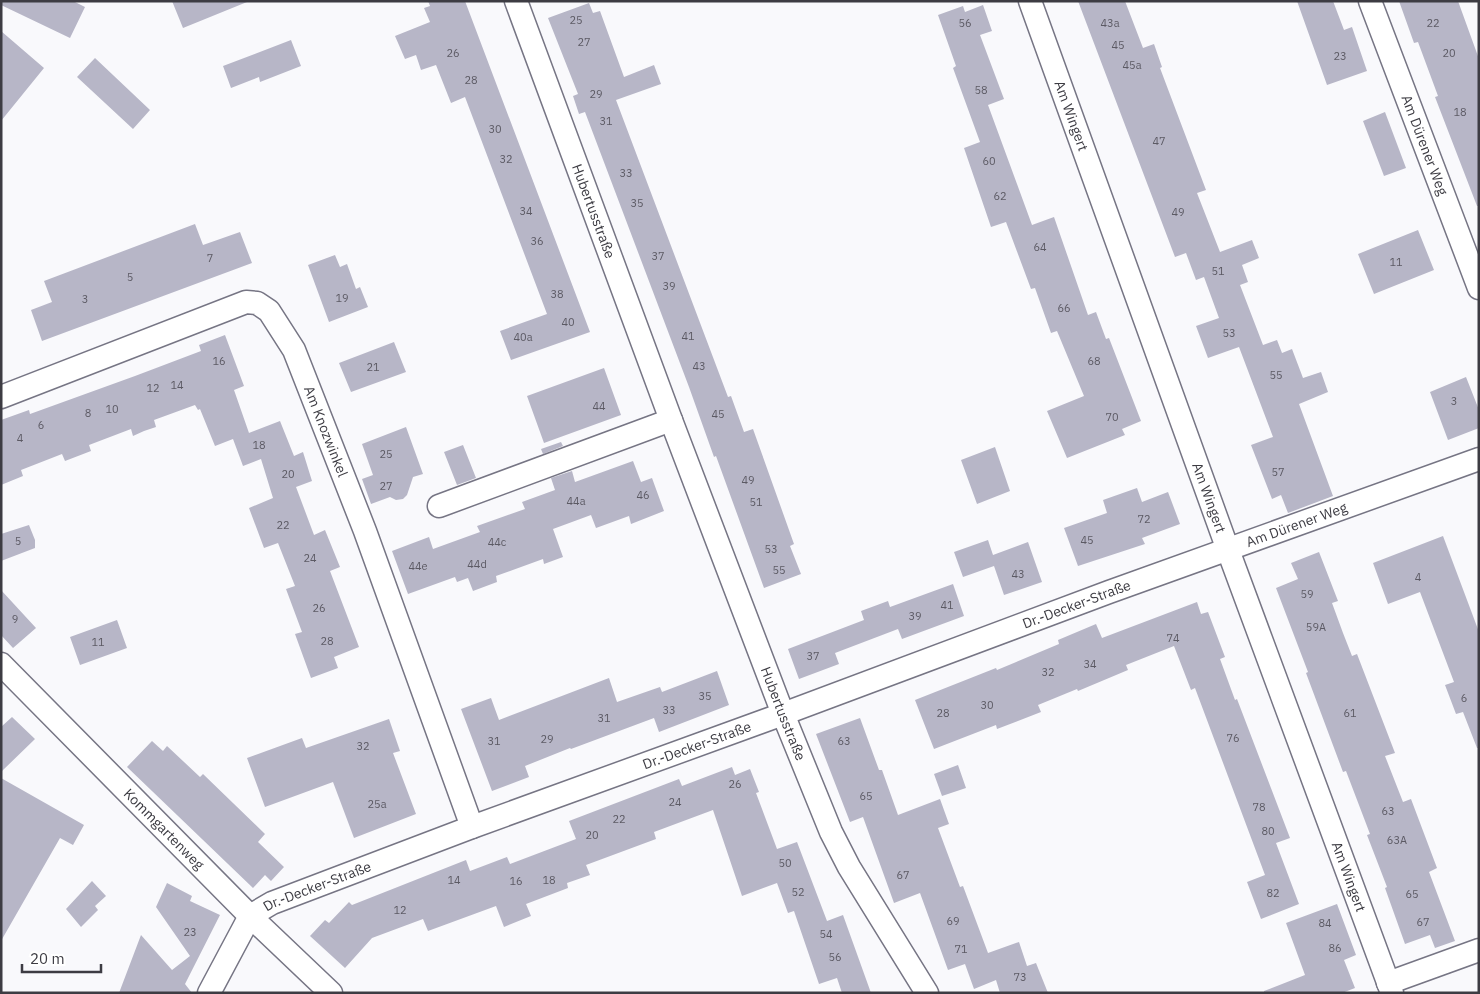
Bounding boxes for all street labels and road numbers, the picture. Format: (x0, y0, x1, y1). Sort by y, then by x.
street label: Am Wingert (1050, 78, 1092, 154)
street label: Am Dürener Weg (1397, 92, 1452, 198)
street label: Hubertusstraße (568, 161, 620, 261)
street label: Am Knozwinkel (300, 383, 352, 480)
street label: Am Wingert (1188, 460, 1230, 535)
street label: Am Dürener Weg (1244, 498, 1350, 551)
street label: Dr.-Decker-Straße (1020, 576, 1133, 633)
street label: Hubertusstraße (757, 664, 810, 763)
street label: Dr.-Decker-Straße (640, 717, 754, 773)
street label: Kommgartenweg (120, 785, 209, 874)
street label: Am Wingert (1328, 839, 1370, 914)
street label: Dr.-Decker-Straße (260, 857, 374, 915)

